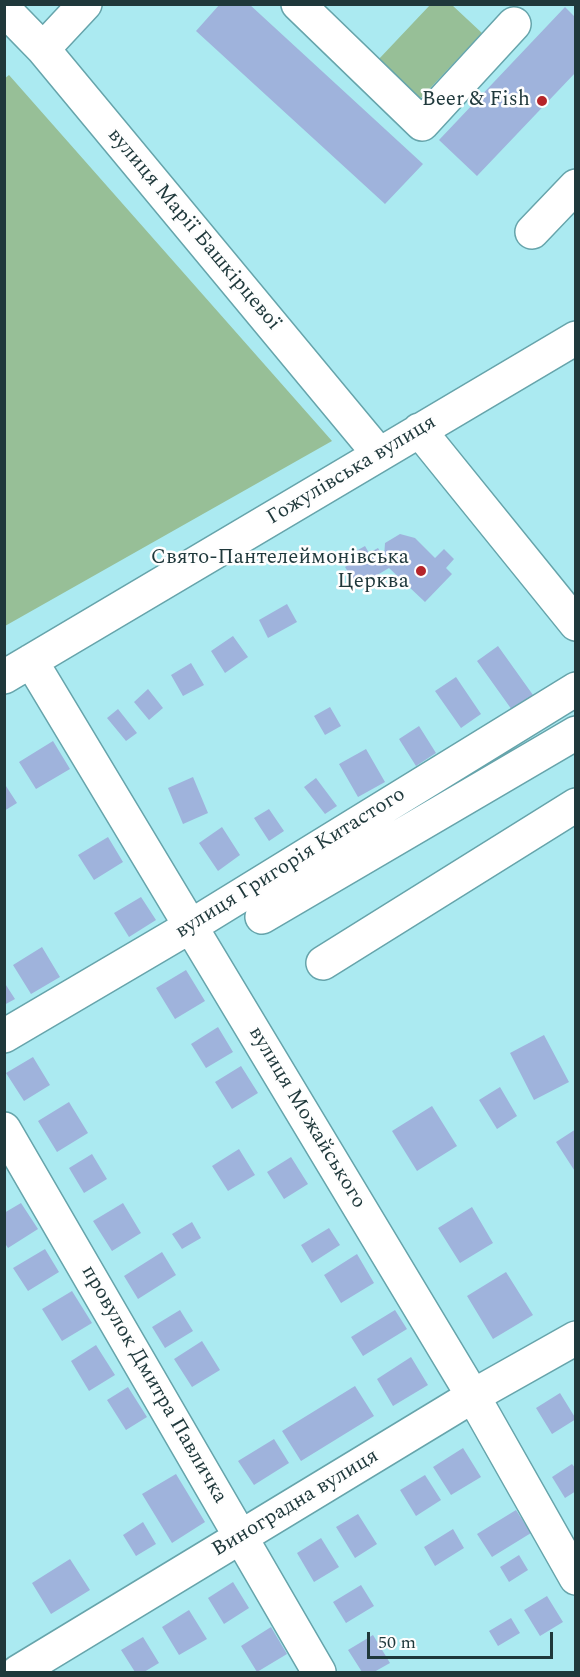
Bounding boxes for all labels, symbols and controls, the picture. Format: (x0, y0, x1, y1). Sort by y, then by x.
place label: Beer & Fish (422, 88, 530, 114)
marker: Beer & Fish (535, 94, 549, 108)
street label: вулиця Марії Башкірцевої (101, 124, 285, 336)
street label: Гожулівська вулиця (263, 411, 441, 531)
place label: Свято-Пантелеймонівська Церква (151, 546, 409, 596)
marker: Свято-Пантелеймонівська Церква (414, 564, 428, 578)
street label: вулиця Григорія Китастого (171, 783, 411, 945)
street label: вулиця Можайського (242, 1022, 370, 1214)
street label: провулок Дмитра Павличка (74, 1262, 232, 1508)
street label: Виноградна вулиця (208, 1444, 384, 1564)
scale bar (370, 1620, 556, 1658)
text: 50 m (378, 1629, 416, 1656)

